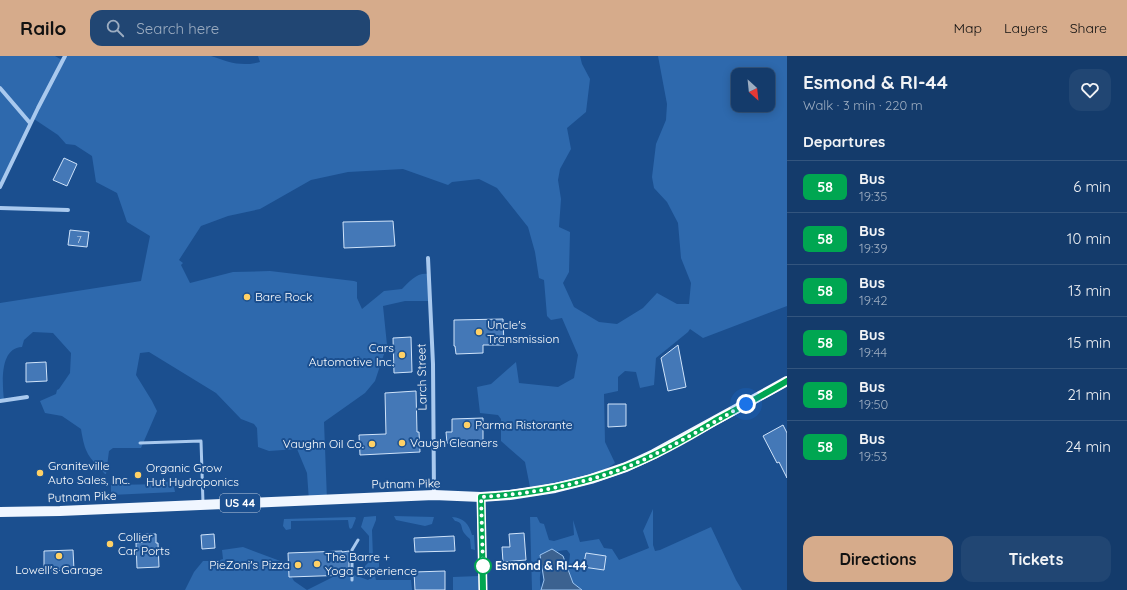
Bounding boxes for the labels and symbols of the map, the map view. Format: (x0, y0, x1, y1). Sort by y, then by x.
north arrow (731, 68, 775, 112)
house number: 7 (76, 233, 82, 246)
place label: Bare Rock (255, 289, 312, 304)
marker: Bare Rock (242, 292, 252, 302)
place label: Uncle's Transmission (487, 317, 559, 346)
marker: Uncle's Transmission (474, 327, 484, 337)
place label: Cars Automotive Inc. (309, 340, 394, 369)
street label: Larch Street (413, 343, 430, 411)
marker: Cars Automotive Inc. (397, 350, 407, 360)
your location (736, 394, 756, 414)
place label: Parma Ristorante (475, 417, 573, 432)
marker: Parma Ristorante (462, 420, 472, 430)
place label: Vaugh Cleaners (410, 435, 498, 450)
place label: Vaughn Oil Co. (283, 436, 364, 451)
marker: Vaugh Cleaners (397, 438, 407, 448)
marker: Vaughn Oil Co. (367, 439, 377, 449)
place label: Graniteville Auto Sales, Inc. (48, 458, 130, 487)
place label: Organic Grow Hut Hydroponics (146, 460, 239, 489)
marker: Graniteville Auto Sales, Inc. (35, 468, 45, 478)
marker: Organic Grow Hut Hydroponics (133, 470, 143, 480)
street label: Putnam Pike (371, 475, 441, 492)
street label: Putnam Pike (47, 488, 117, 505)
road number: US 44 (220, 494, 260, 512)
place label: Collier Car Ports (118, 529, 170, 558)
marker: Collier Car Ports (105, 539, 115, 549)
place label: The Barre + Yoga Experience (325, 549, 417, 578)
marker: Lowell's Garage (54, 551, 64, 561)
place label: PieZoni's Pizza (209, 557, 290, 572)
marker: Esmond & RI-44 (474, 557, 492, 575)
place label: Esmond & RI-44 (495, 558, 587, 573)
marker: The Barre + Yoga Experience (312, 559, 322, 569)
marker: PieZoni's Pizza (293, 560, 303, 570)
place label: Lowell's Garage (15, 562, 103, 577)

